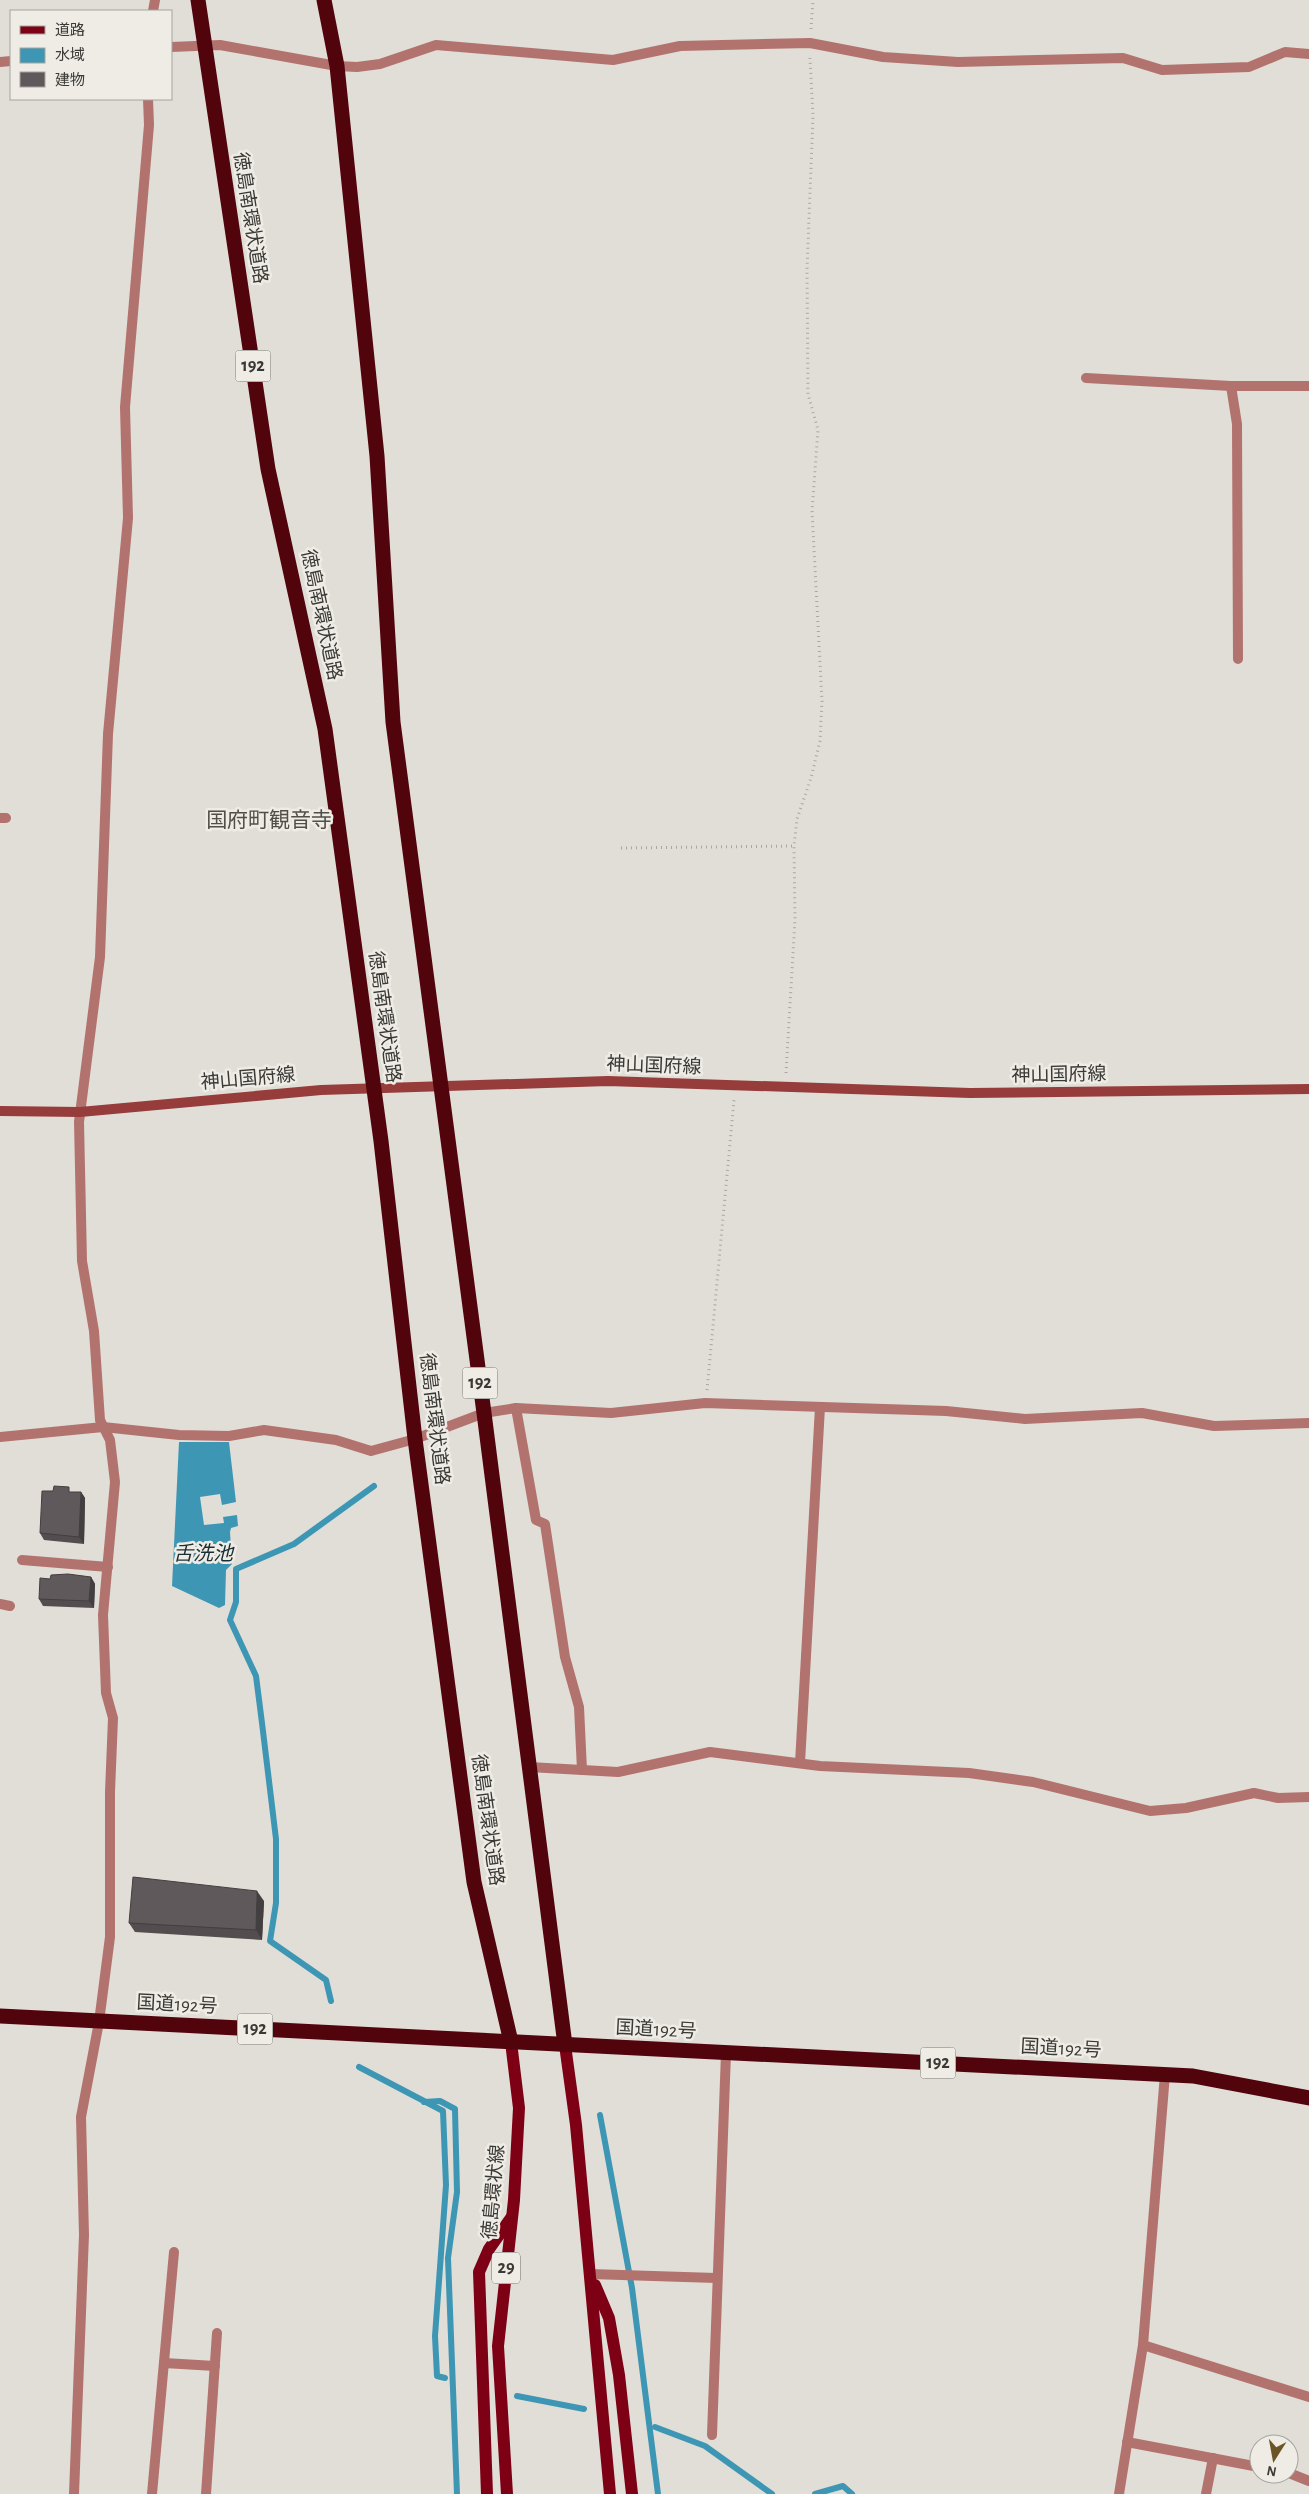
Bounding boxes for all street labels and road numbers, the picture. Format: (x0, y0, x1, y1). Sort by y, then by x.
street label: 徳島南環状道路 (230, 151, 271, 285)
road number: 192 (236, 351, 270, 382)
street label: 徳島南環状道路 (298, 548, 345, 682)
street label: 徳島南環状道路 (365, 950, 404, 1084)
street label: 神山国府線 (606, 1053, 702, 1077)
street label: 神山国府線 (200, 1063, 296, 1093)
street label: 神山国府線 (1011, 1063, 1107, 1085)
street label: 徳島南環状道路 (416, 1352, 453, 1486)
road number: 192 (462, 1368, 498, 1399)
street label: 徳島南環状道路 (468, 1753, 507, 1887)
street label: 国道192号 (136, 1992, 218, 2017)
road number: 192 (238, 2014, 272, 2045)
street label: 国道192号 (615, 2017, 697, 2042)
street label: 国道192号 (1020, 2036, 1102, 2061)
road number: 192 (920, 2048, 956, 2078)
street label: 徳島環状線 (479, 2144, 508, 2240)
road number: 29 (492, 2252, 520, 2284)

